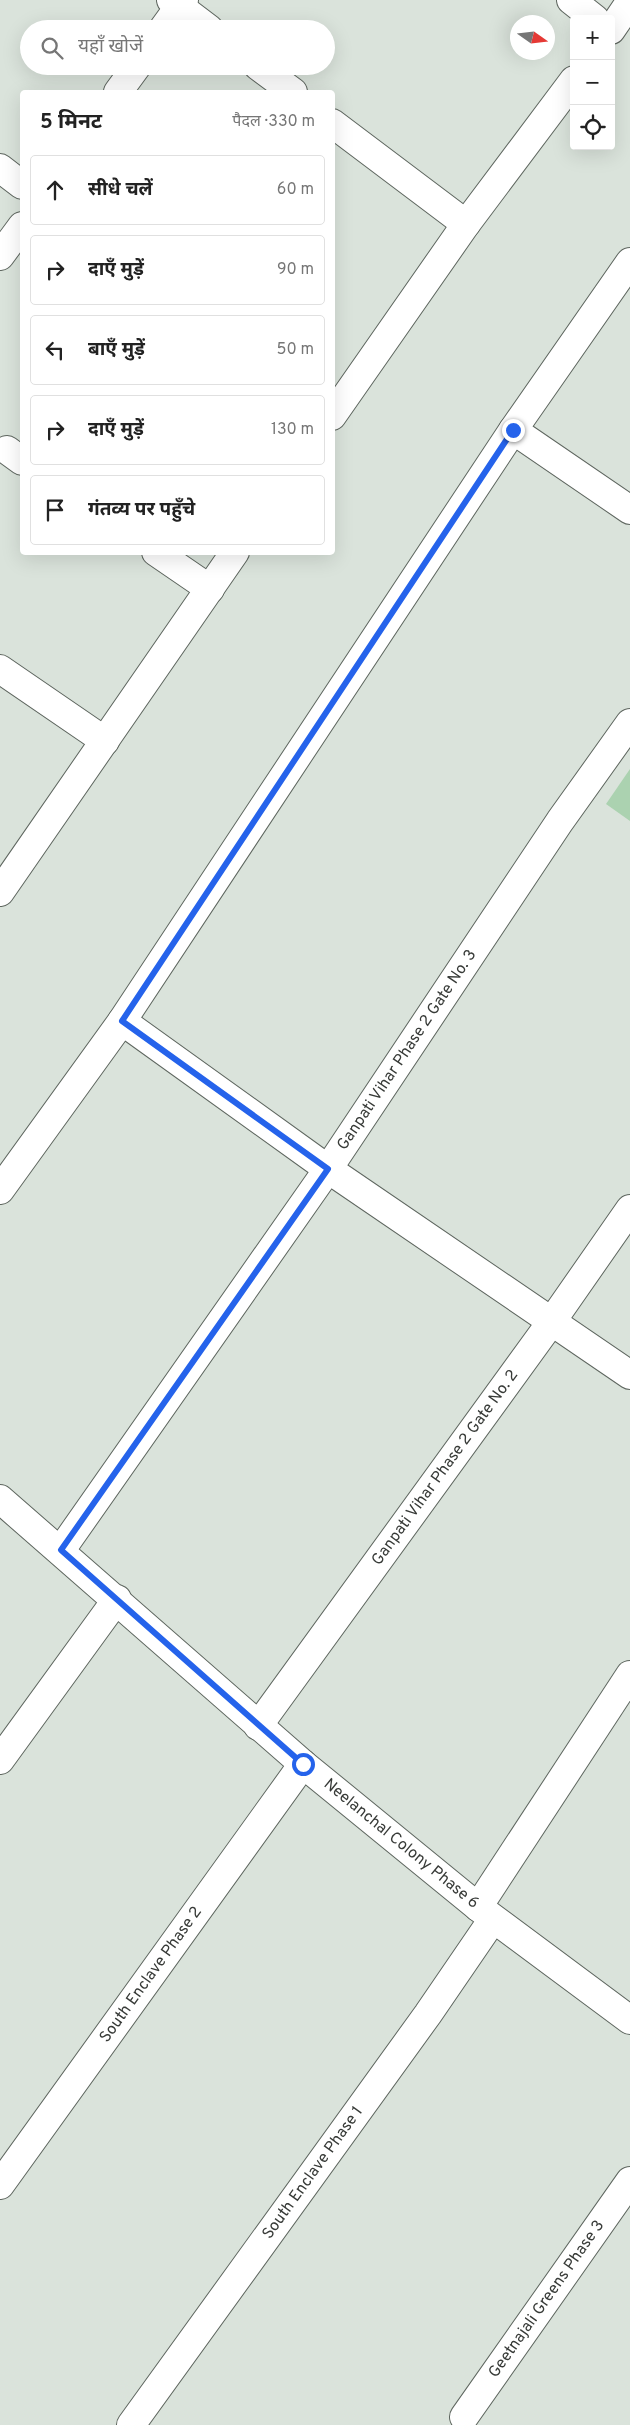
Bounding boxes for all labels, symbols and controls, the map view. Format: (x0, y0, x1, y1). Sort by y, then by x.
north arrow (510, 15, 555, 60)
map controls (570, 15, 615, 150)
button: + (570, 15, 615, 60)
search box (20, 20, 335, 75)
icon: search (38, 34, 66, 62)
text: यहाँ खोजें (78, 35, 143, 59)
button: − (570, 60, 615, 105)
button: locate (570, 105, 615, 150)
text: 5 मिनट (40, 109, 102, 136)
text: पैदल · 330 m (232, 112, 315, 132)
icon: ahead (41, 176, 69, 204)
text: सीधे चलें (88, 178, 153, 202)
text: 60 m (277, 180, 314, 200)
icon: right (41, 256, 69, 284)
text: दाएँ मुड़ें (88, 258, 144, 282)
text: 90 m (277, 260, 314, 280)
icon: left (41, 336, 69, 364)
text: बाएँ मुड़ें (88, 338, 145, 362)
text: 50 m (277, 340, 314, 360)
icon: right (41, 416, 69, 444)
text: दाएँ मुड़ें (88, 418, 144, 442)
route end (502, 419, 525, 442)
text: 130 m (271, 420, 314, 440)
icon: arrive (41, 496, 69, 524)
text: गंतव्य पर पहुँचे (88, 498, 195, 522)
street label: Ganpati Vihar Phase 2 Gate No. 3 (333, 946, 481, 1154)
street label: Ganpati Vihar Phase 2 Gate No. 2 (368, 1366, 523, 1570)
route start (292, 1753, 315, 1776)
street label: Neelanchal Colony Phase 6 (319, 1775, 483, 1913)
street label: South Enclave Phase 2 (96, 1903, 207, 2047)
street label: South Enclave Phase 1 (259, 2103, 368, 2243)
street label: Geetnajali Greens Phase 3 (485, 2217, 609, 2382)

